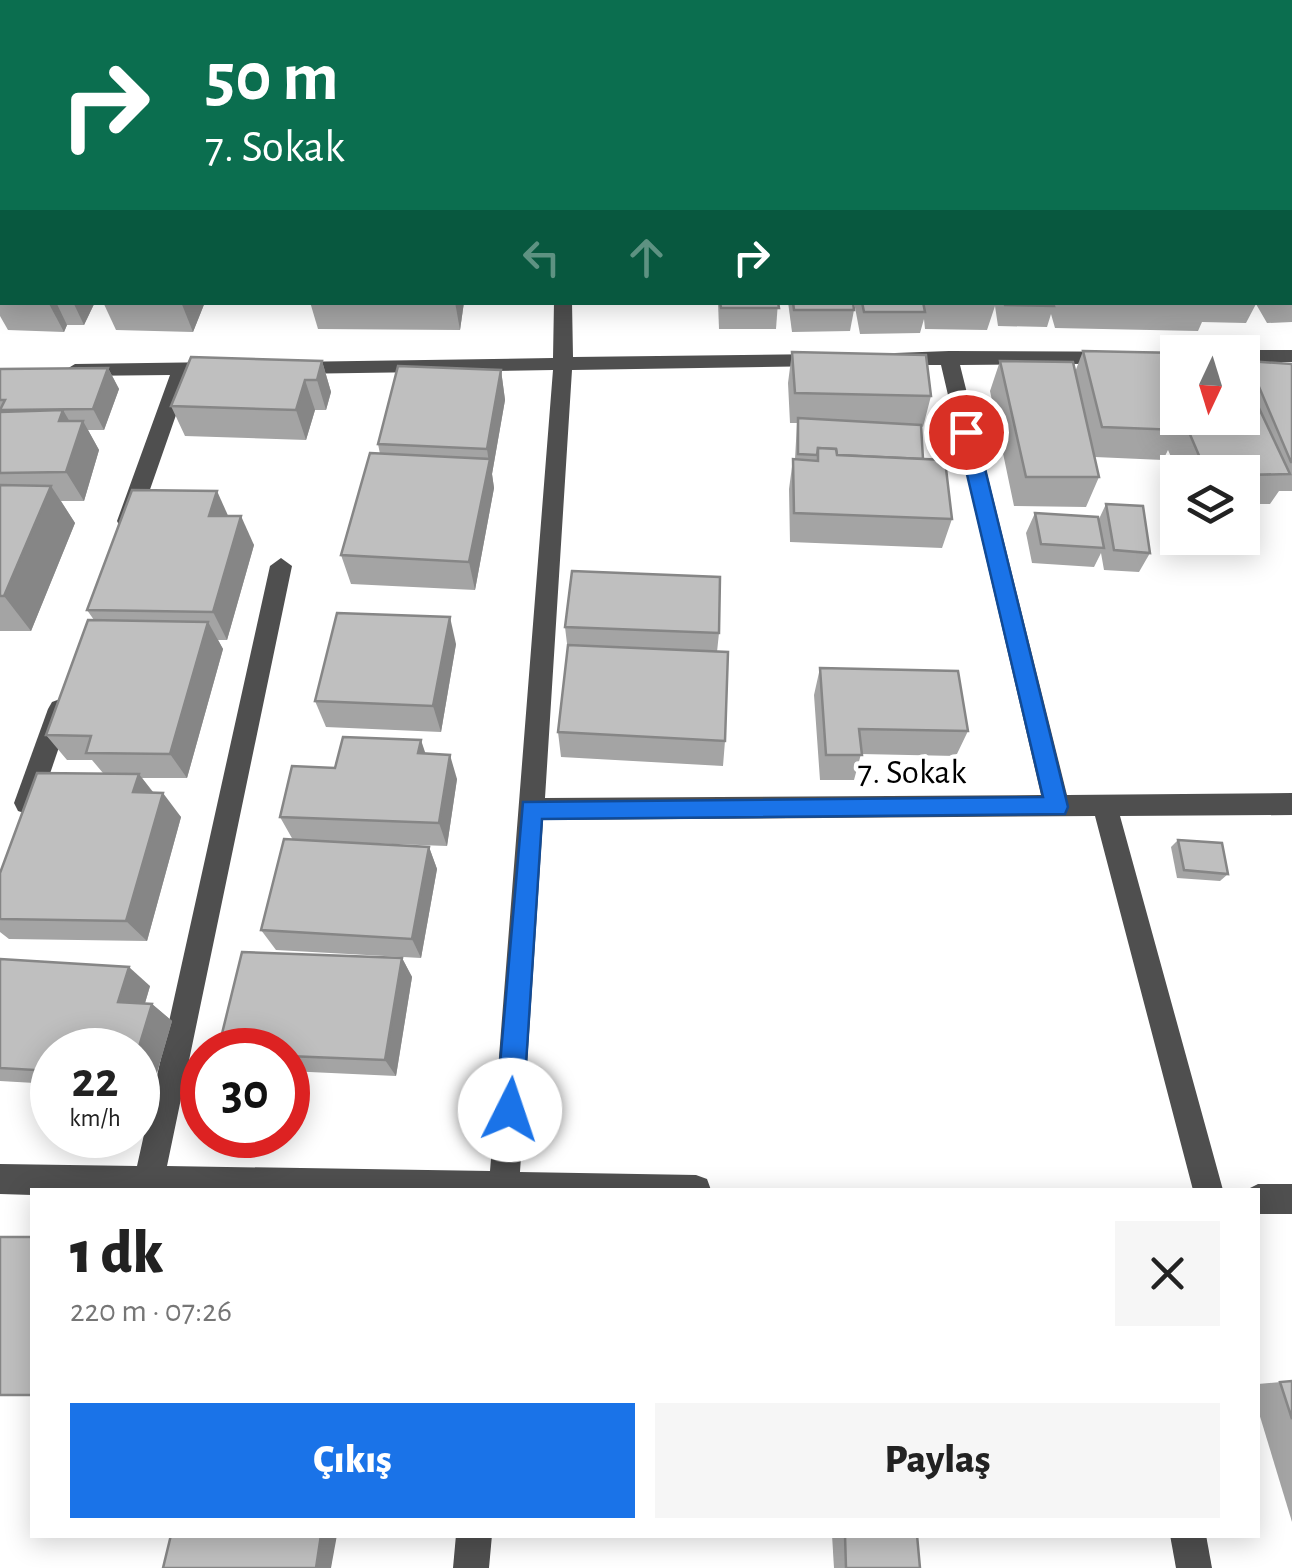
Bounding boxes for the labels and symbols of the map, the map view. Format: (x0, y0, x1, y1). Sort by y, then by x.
north arrow (1160, 335, 1260, 435)
pin (924, 390, 1009, 475)
street label: 7. Sokak (858, 755, 966, 790)
speed limit sign: 30 (180, 1028, 310, 1158)
position arrow (458, 1058, 562, 1162)

